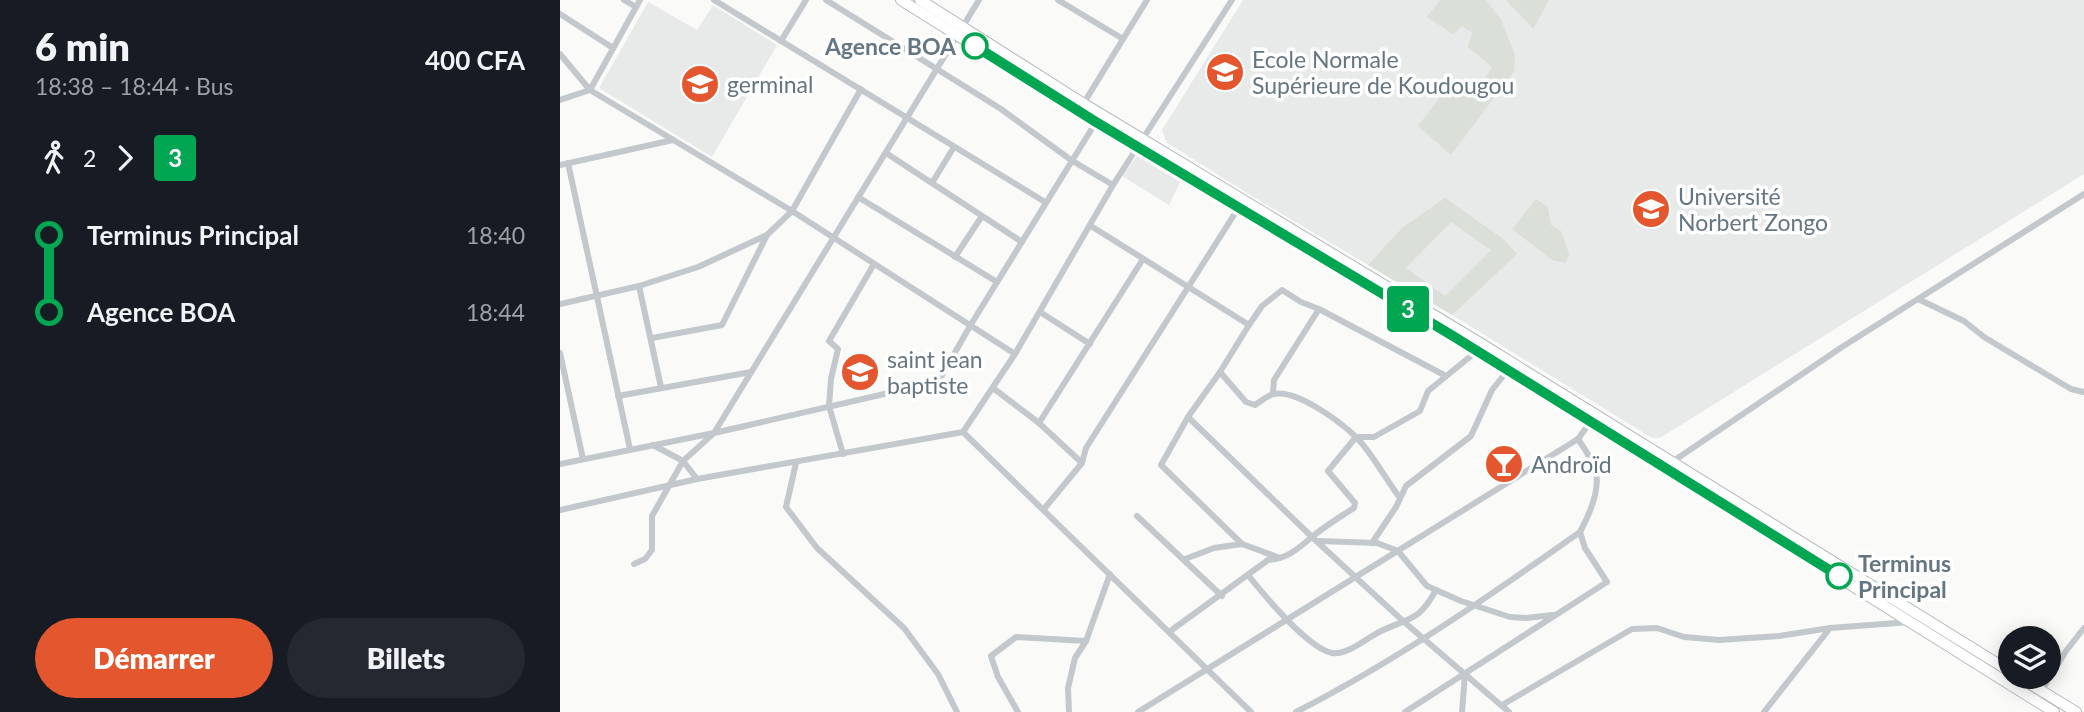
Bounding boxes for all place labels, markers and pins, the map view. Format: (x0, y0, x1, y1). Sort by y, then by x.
place label: Agence BOA (824, 32, 957, 60)
marker: Agence BOA (962, 33, 988, 59)
place label: Ecole Normale Supérieure de Koudougou (1252, 45, 1514, 99)
school or university icon: Ecole Normale Supérieure de Koudougou (1204, 51, 1246, 93)
school or university icon: germinal (679, 63, 721, 105)
place label: germinal (727, 70, 813, 98)
place label: Université Norbert Zongo (1678, 182, 1828, 236)
school or university icon: Université Norbert Zongo (1630, 188, 1672, 230)
place label: saint jean baptiste (887, 345, 983, 399)
school or university icon: saint jean baptiste (839, 351, 881, 393)
bar icon: Androïd (1483, 443, 1525, 485)
place label: Androïd (1531, 450, 1612, 478)
place label: Terminus Principal (1858, 549, 1951, 603)
marker: Terminus Principal (1826, 563, 1852, 589)

